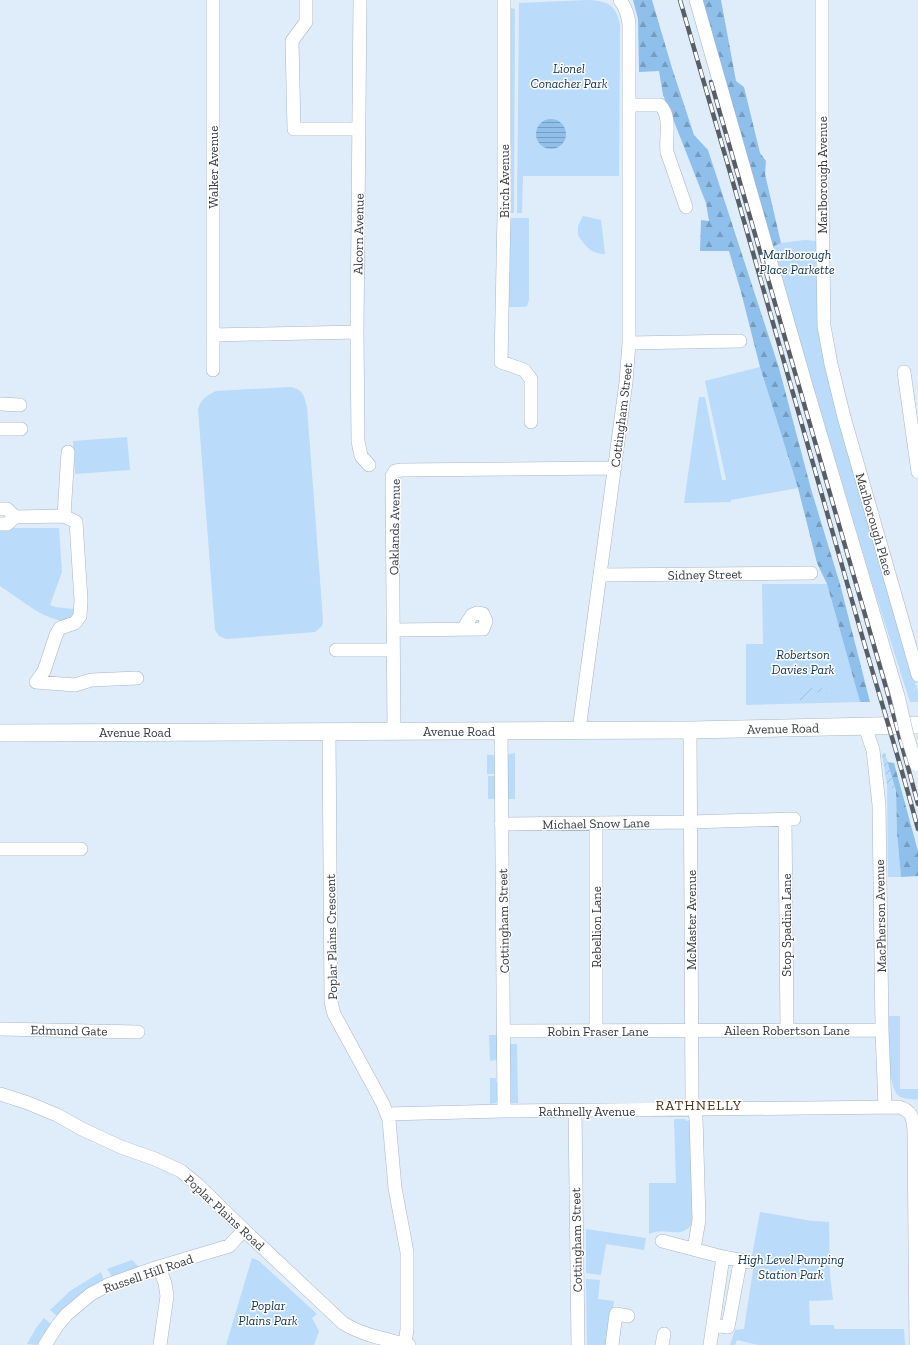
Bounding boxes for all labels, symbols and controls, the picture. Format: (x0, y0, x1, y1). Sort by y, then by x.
park label: Lionel Conacher Park (531, 61, 608, 91)
street label: Marlborough Avenue (815, 116, 830, 234)
street label: Walker Avenue (206, 126, 221, 208)
street label: Birch Avenue (497, 144, 512, 218)
street label: Alcorn Avenue (350, 193, 367, 275)
park label: Marlborough Place Parkette (759, 247, 835, 277)
street label: Cottingham Street (608, 362, 635, 468)
street label: Marlborough Place (853, 471, 896, 577)
street label: Oaklands Avenue (386, 479, 403, 575)
street label: Sidney Street (668, 566, 743, 583)
park label: Robertson Davies Park (772, 647, 835, 677)
street label: Avenue Road (747, 720, 819, 737)
street label: Avenue Road (423, 724, 495, 739)
street label: Avenue Road (99, 725, 171, 740)
street label: Michael Snow Lane (542, 815, 650, 832)
street label: MacPherson Avenue (872, 859, 889, 973)
street label: Cottingham Street (495, 868, 512, 974)
street label: McMaster Avenue (684, 870, 699, 970)
street label: Stop Spadina Lane (779, 873, 794, 977)
street label: Poplar Plains Crescent (323, 874, 340, 1000)
street label: Rebellion Lane (589, 886, 604, 968)
street label: Edmund Gate (30, 1022, 108, 1039)
street label: Aileen Robertson Lane (724, 1023, 850, 1038)
street label: Robin Fraser Lane (547, 1024, 649, 1039)
district label: RATHNELLY (656, 1097, 742, 1114)
street label: Rathnelly Avenue (539, 1104, 635, 1119)
street label: Poplar Plains Road (182, 1171, 268, 1253)
street label: Cottingham Street (568, 1187, 585, 1293)
street label: Russell Hill Road (101, 1251, 195, 1296)
park label: High Level Pumping Station Park (738, 1252, 845, 1282)
park label: Poplar Plains Park (238, 1298, 298, 1328)

